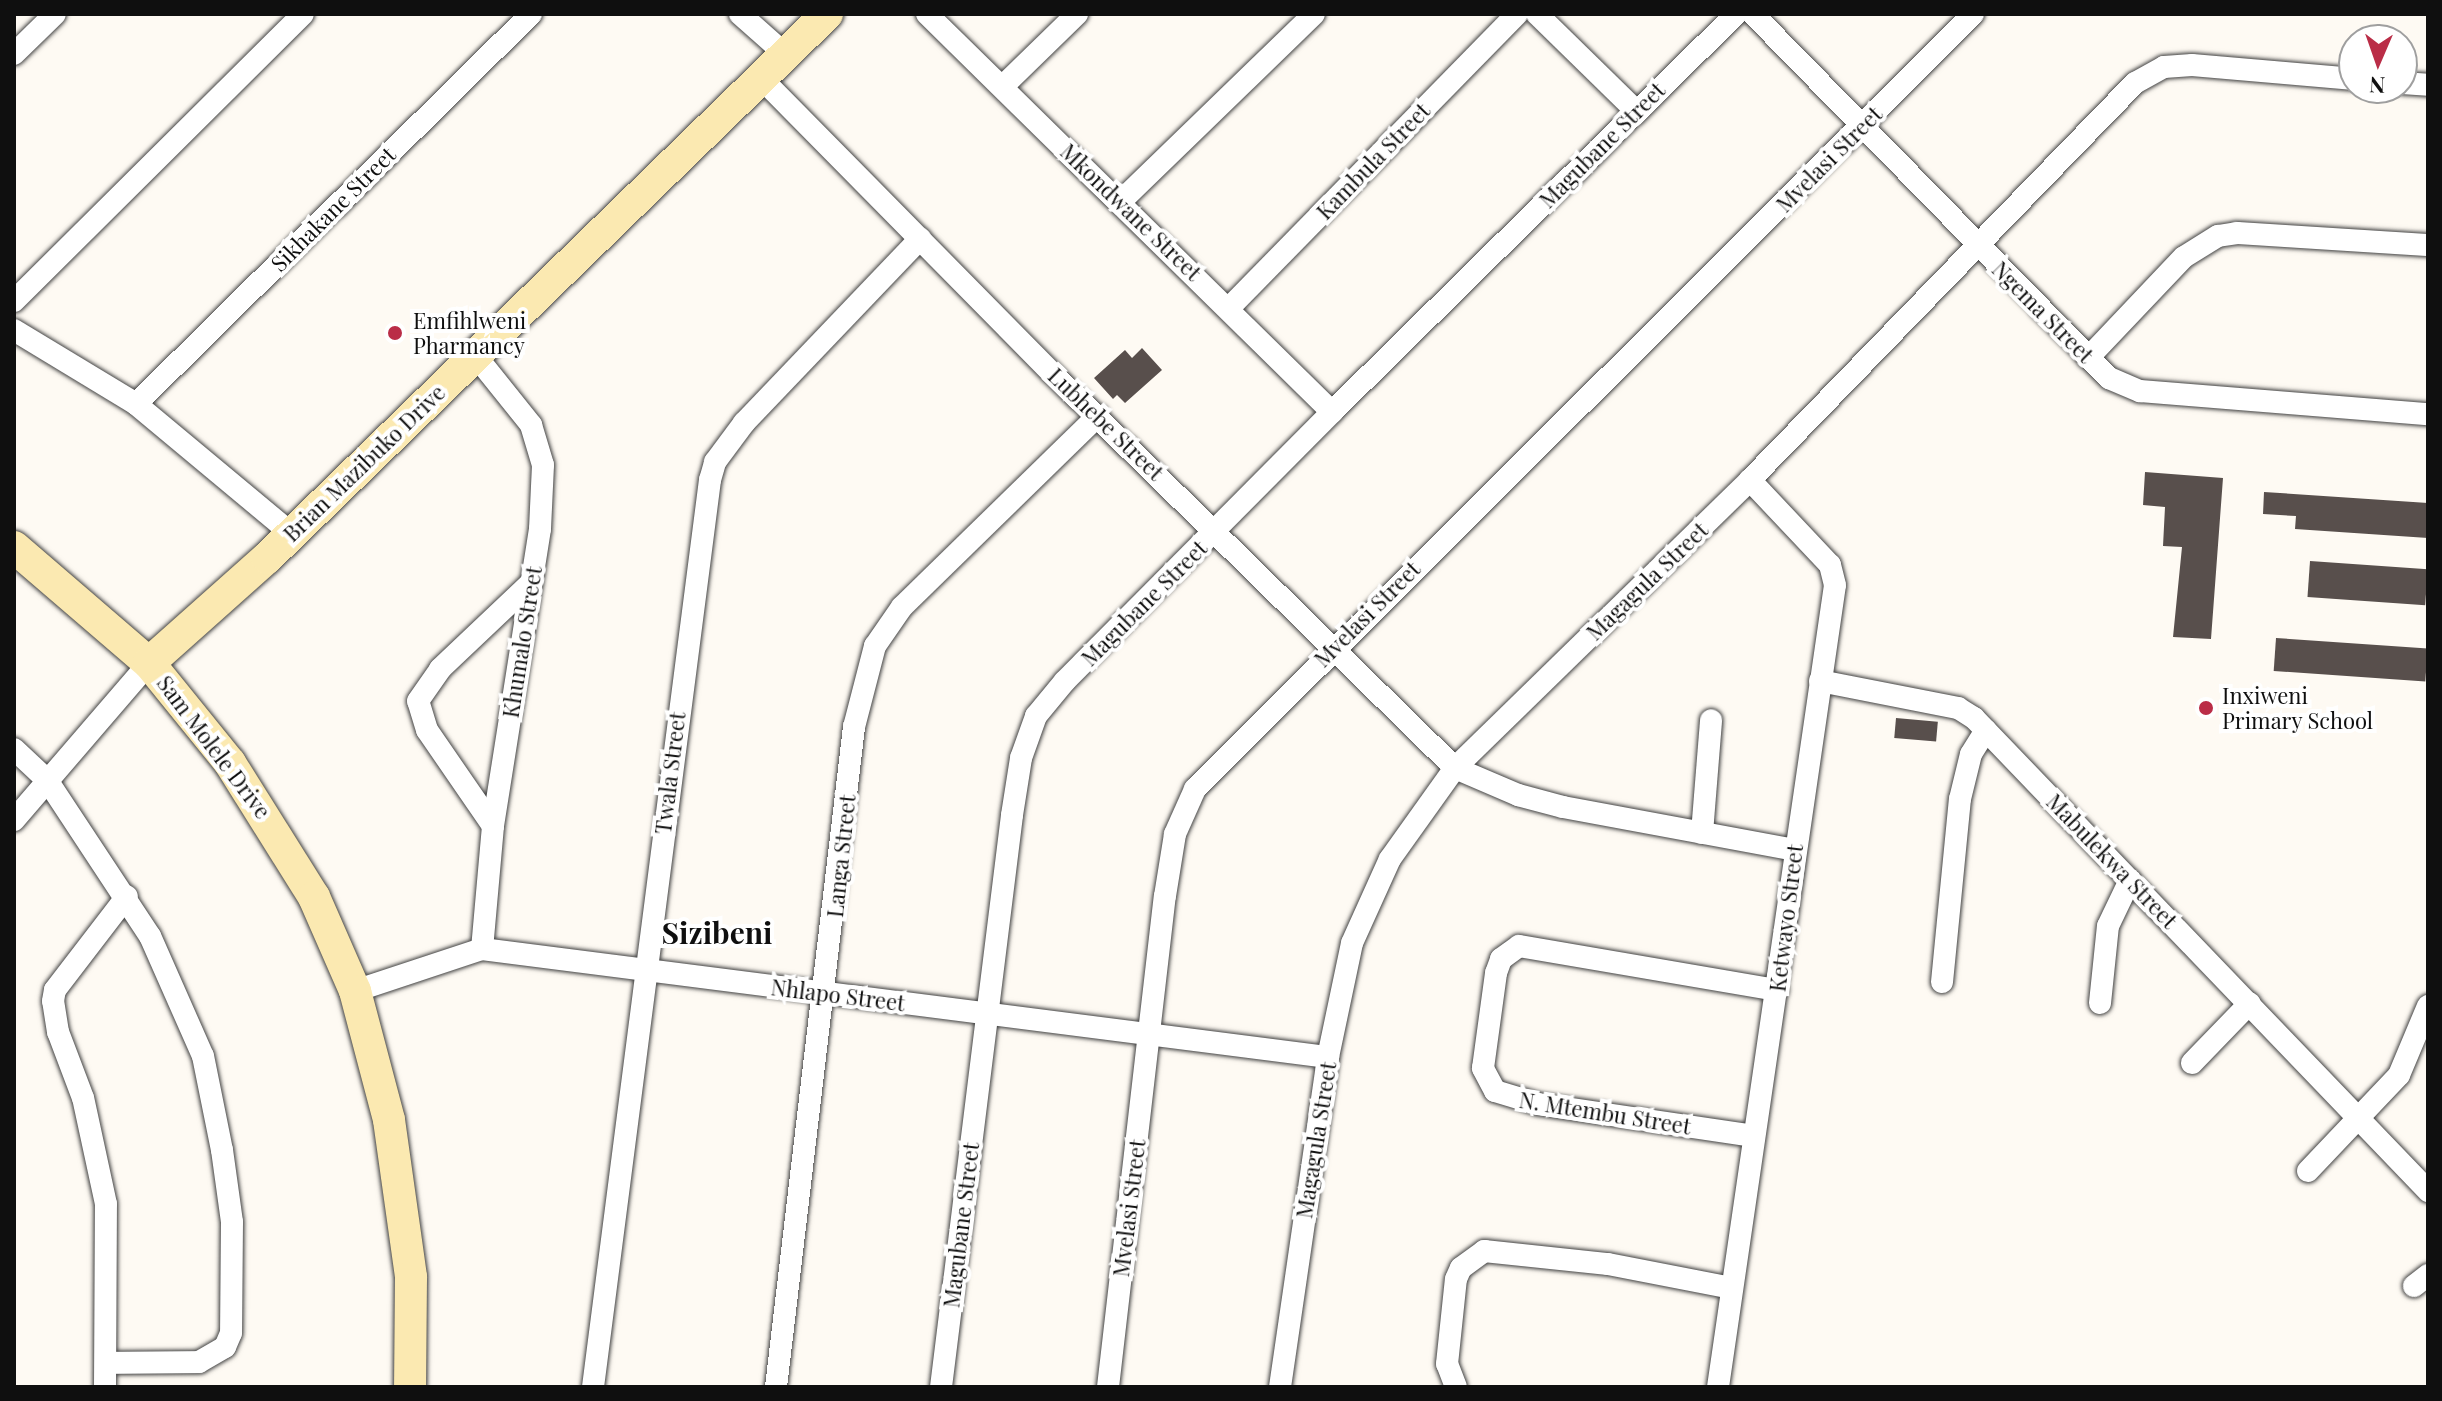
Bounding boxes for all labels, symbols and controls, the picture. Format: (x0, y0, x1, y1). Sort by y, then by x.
north arrow (2338, 24, 2418, 104)
text: N (2369, 71, 2386, 101)
street label: Magubane Street (1534, 77, 1670, 213)
street label: Kambula Street (1311, 97, 1435, 225)
street label: Mvelasi Street (1771, 101, 1887, 217)
street label: Mkondwane Street (1055, 138, 1207, 286)
street label: Sikhakane Street (265, 141, 401, 277)
street label: Ngema Street (1987, 256, 2099, 368)
place label: Emfihlweni Pharmancy (413, 307, 526, 358)
marker: Emfihlweni Pharmancy (384, 322, 406, 344)
street label: Lubhebe Street (1043, 362, 1169, 486)
street label: Brian Mazibuko Drive (278, 379, 450, 547)
street label: Magagula Street (1581, 516, 1713, 646)
street label: Magubane Street (1076, 535, 1212, 671)
street label: Mvelasi Street (1309, 556, 1425, 672)
street label: Khumalo Street (497, 564, 547, 720)
street label: Sam Molele Drive (152, 670, 276, 824)
place label: Inxiweni Primary School (2222, 682, 2374, 734)
marker: Inxiweni Primary School (2197, 699, 2215, 717)
street label: Twala Street (649, 710, 691, 836)
street label: Mabulekwa Street (2041, 788, 2183, 934)
street label: Langa Street (821, 793, 861, 919)
street label: Ketwayo Street (1764, 843, 1808, 993)
district label: Sizibeni (661, 914, 773, 950)
street label: Nhlapo Street (769, 974, 907, 1016)
street label: Magagula Street (1291, 1060, 1341, 1220)
street label: N. Mtembu Street (1517, 1086, 1693, 1140)
street label: Mvelasi Street (1107, 1138, 1151, 1278)
street label: Magubane Street (938, 1141, 984, 1309)

